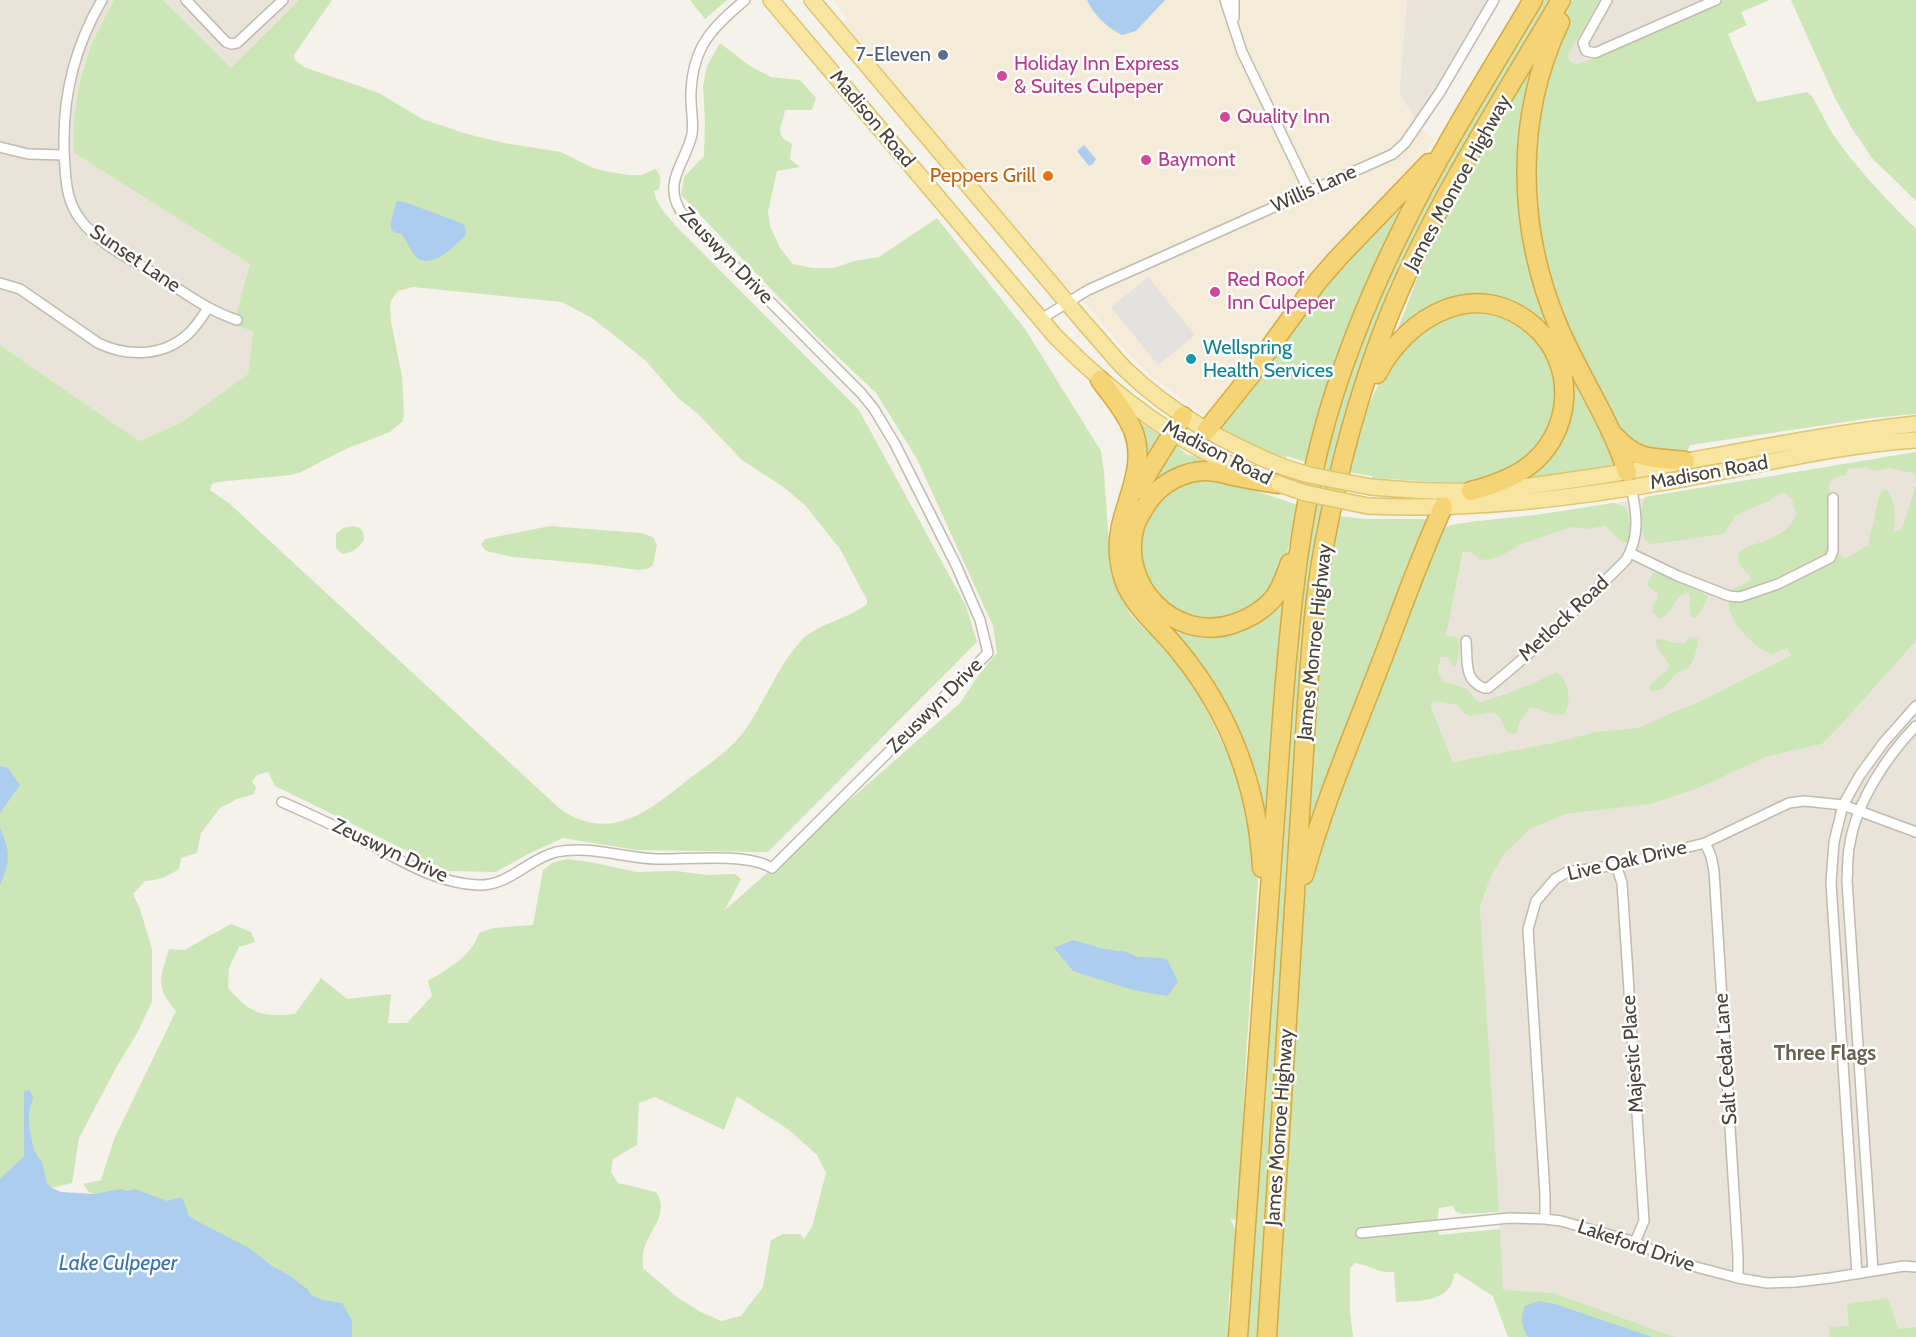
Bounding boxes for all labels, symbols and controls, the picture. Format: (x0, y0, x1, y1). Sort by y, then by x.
place label: 7-Eleven (856, 43, 931, 67)
marker: 7-Eleven (936, 48, 950, 62)
place label: Holiday Inn Express & Suites Culpeper (1014, 52, 1179, 99)
street label: Madison Road (824, 66, 920, 172)
marker: Holiday Inn Express & Suites Culpeper (995, 69, 1009, 83)
street label: James Monroe Highway (1400, 91, 1516, 275)
place label: Quality Inn (1237, 105, 1330, 129)
marker: Quality Inn (1218, 110, 1232, 124)
place label: Baymont (1158, 148, 1236, 172)
marker: Baymont (1139, 153, 1153, 167)
street label: Willis Lane (1268, 160, 1360, 218)
place label: Peppers Grill (930, 164, 1036, 188)
marker: Peppers Grill (1041, 169, 1055, 183)
street label: Zeuswyn Drive (674, 203, 778, 309)
street label: Sunset Lane (85, 220, 185, 298)
place label: Red Roof Inn Culpeper (1227, 268, 1335, 315)
marker: Red Roof Inn Culpeper (1208, 285, 1222, 299)
place label: Wellspring Health Services (1203, 336, 1333, 383)
marker: Wellspring Health Services (1184, 352, 1198, 366)
street label: Madison Road (1158, 415, 1276, 491)
street label: Madison Road (1648, 451, 1770, 495)
street label: James Monroe Highway (1293, 542, 1337, 742)
street label: Metlock Road (1514, 571, 1614, 667)
street label: Zeuswyn Drive (882, 653, 988, 759)
street label: Zeuswyn Drive (328, 814, 452, 888)
street label: Live Oak Drive (1565, 836, 1689, 886)
street label: Salt Cedar Lane (1709, 992, 1743, 1126)
street label: Majestic Place (1617, 994, 1649, 1114)
street label: James Monroe Highway (1261, 1028, 1299, 1226)
district label: Three Flags (1774, 1041, 1876, 1067)
street label: Lakeford Drive (1574, 1215, 1698, 1277)
water label: Lake Culpeper (59, 1251, 177, 1277)

